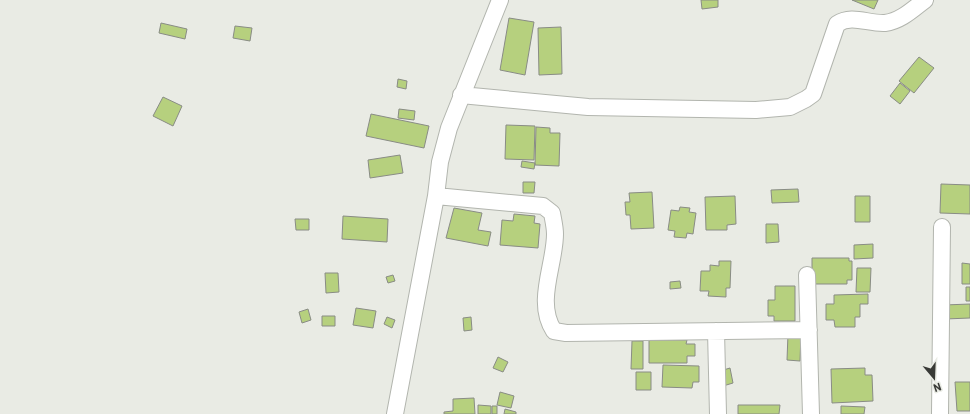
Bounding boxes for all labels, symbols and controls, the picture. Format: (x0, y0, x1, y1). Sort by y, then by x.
north arrow (914, 358, 954, 398)
text: N (932, 381, 943, 395)

